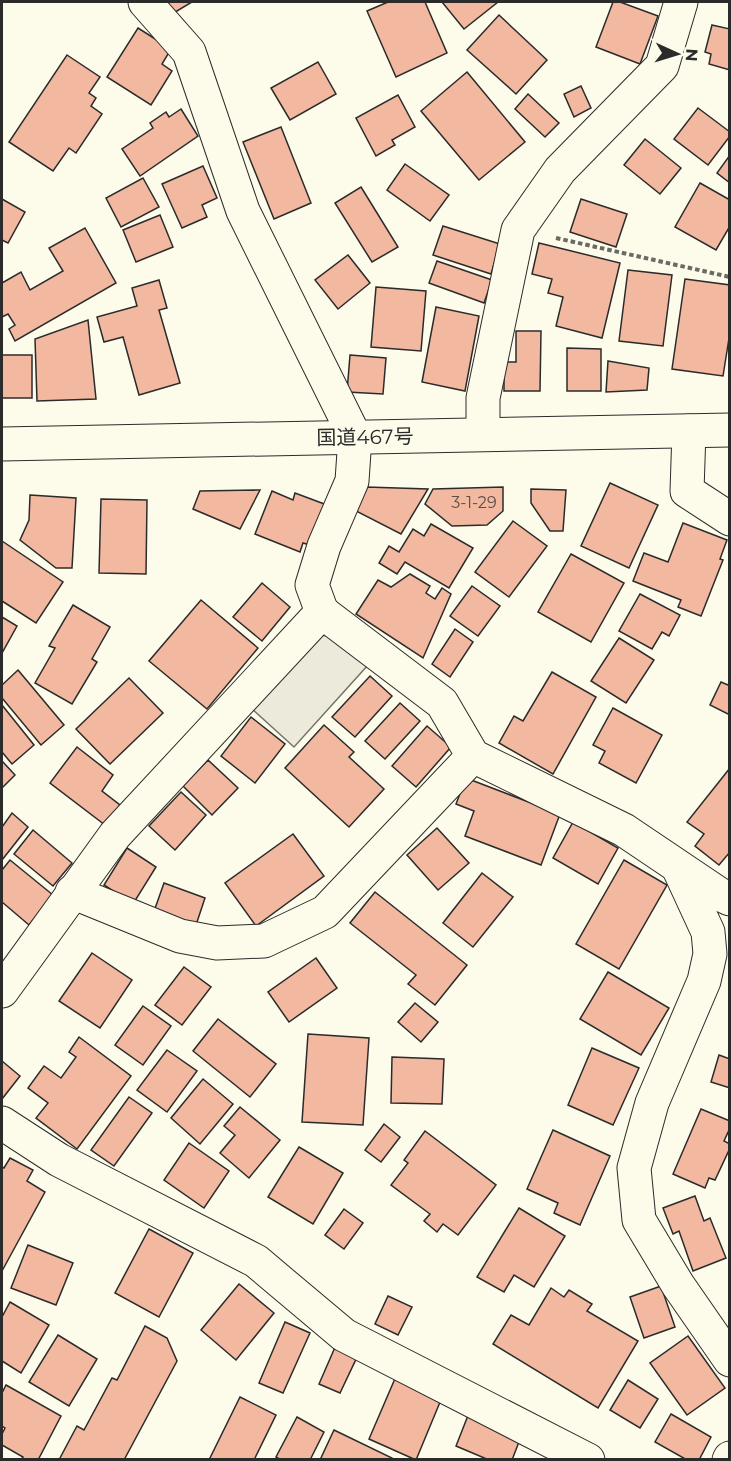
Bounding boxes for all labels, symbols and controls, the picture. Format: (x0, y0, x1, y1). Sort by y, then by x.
north arrow (647, 24, 707, 84)
text: N (682, 48, 701, 62)
street label: 国道467号 (316, 424, 414, 450)
house number: 3-1-29 (451, 493, 497, 512)

